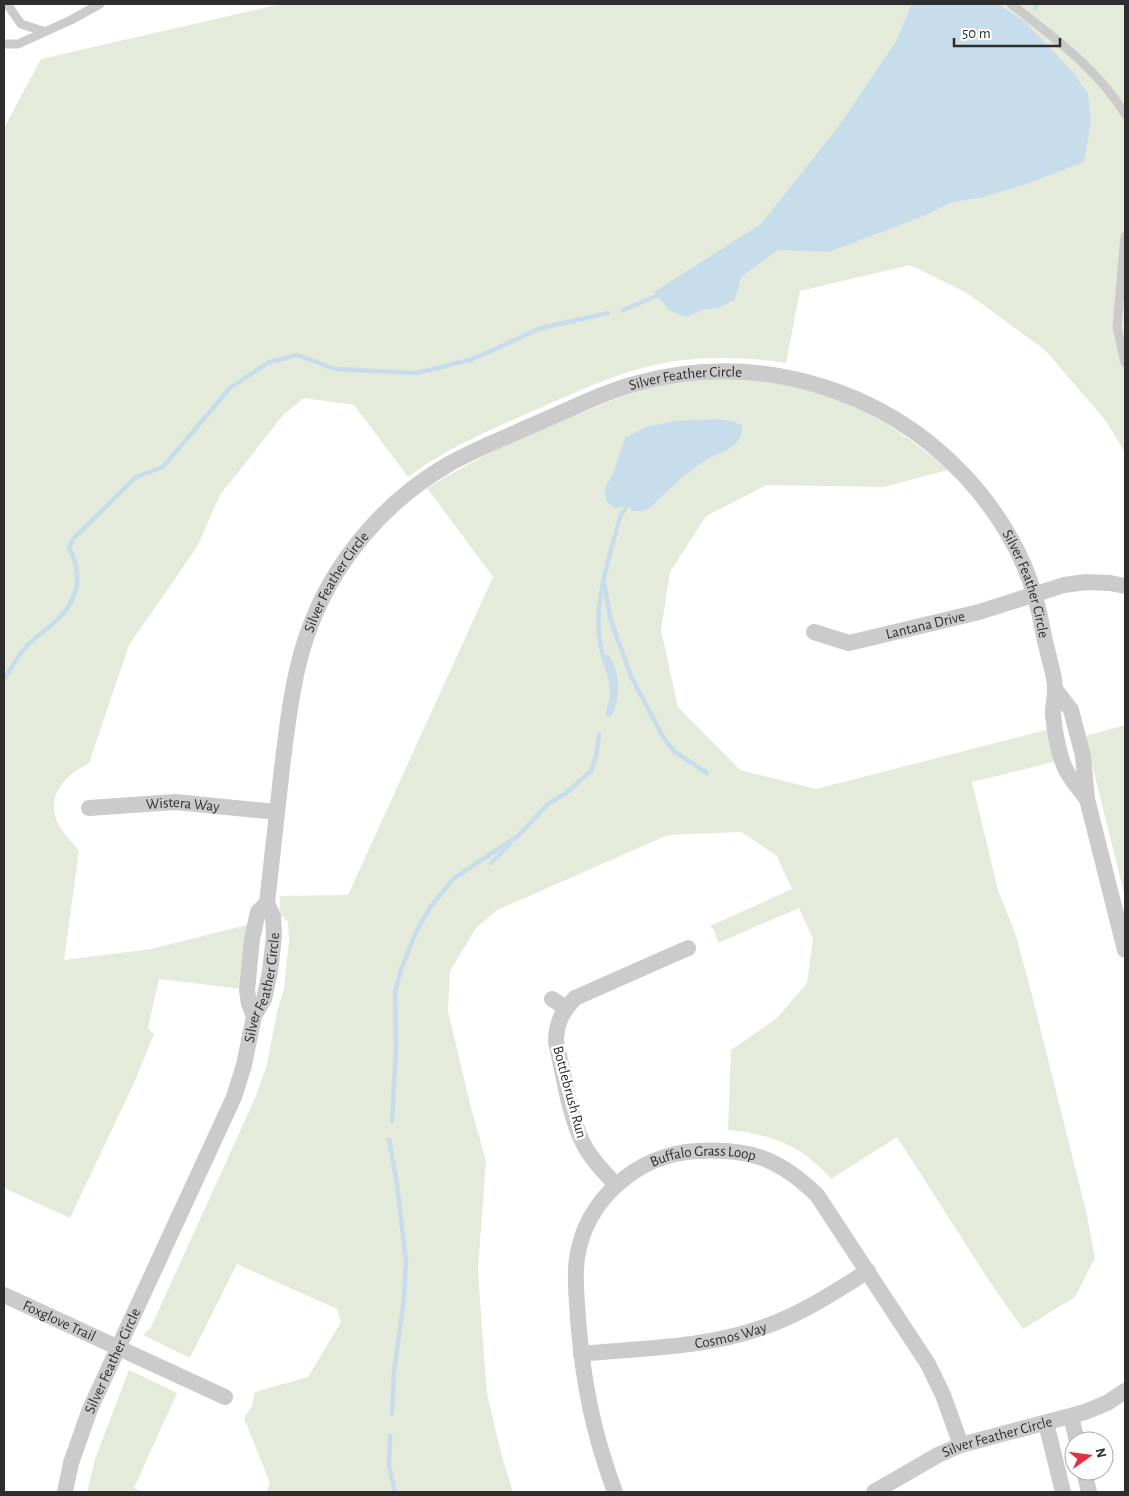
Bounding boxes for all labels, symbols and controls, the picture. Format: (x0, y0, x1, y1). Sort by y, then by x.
scale bar (954, 15, 1060, 47)
text: 50 m (962, 26, 991, 41)
street label: Silver Feather Circle (627, 364, 742, 393)
street label: Silver Feather Circle (999, 527, 1051, 640)
street label: Silver Feather Circle (302, 529, 372, 634)
street label: Lantana Drive (884, 609, 966, 642)
street label: Wistera Way (145, 795, 221, 814)
street label: Silver Feather Circle (242, 932, 282, 1044)
street label: Bottlebrush Run (550, 1044, 589, 1140)
street label: Buffalo Grass Loop (648, 1143, 758, 1170)
street label: Foxglove Trail (20, 1298, 98, 1344)
street label: Silver Feather Circle (82, 1306, 144, 1415)
street label: Cosmos Way (694, 1319, 769, 1351)
street label: Silver Feather Circle (940, 1414, 1054, 1460)
north arrow (1064, 1431, 1114, 1481)
text: N (1093, 1447, 1109, 1460)

